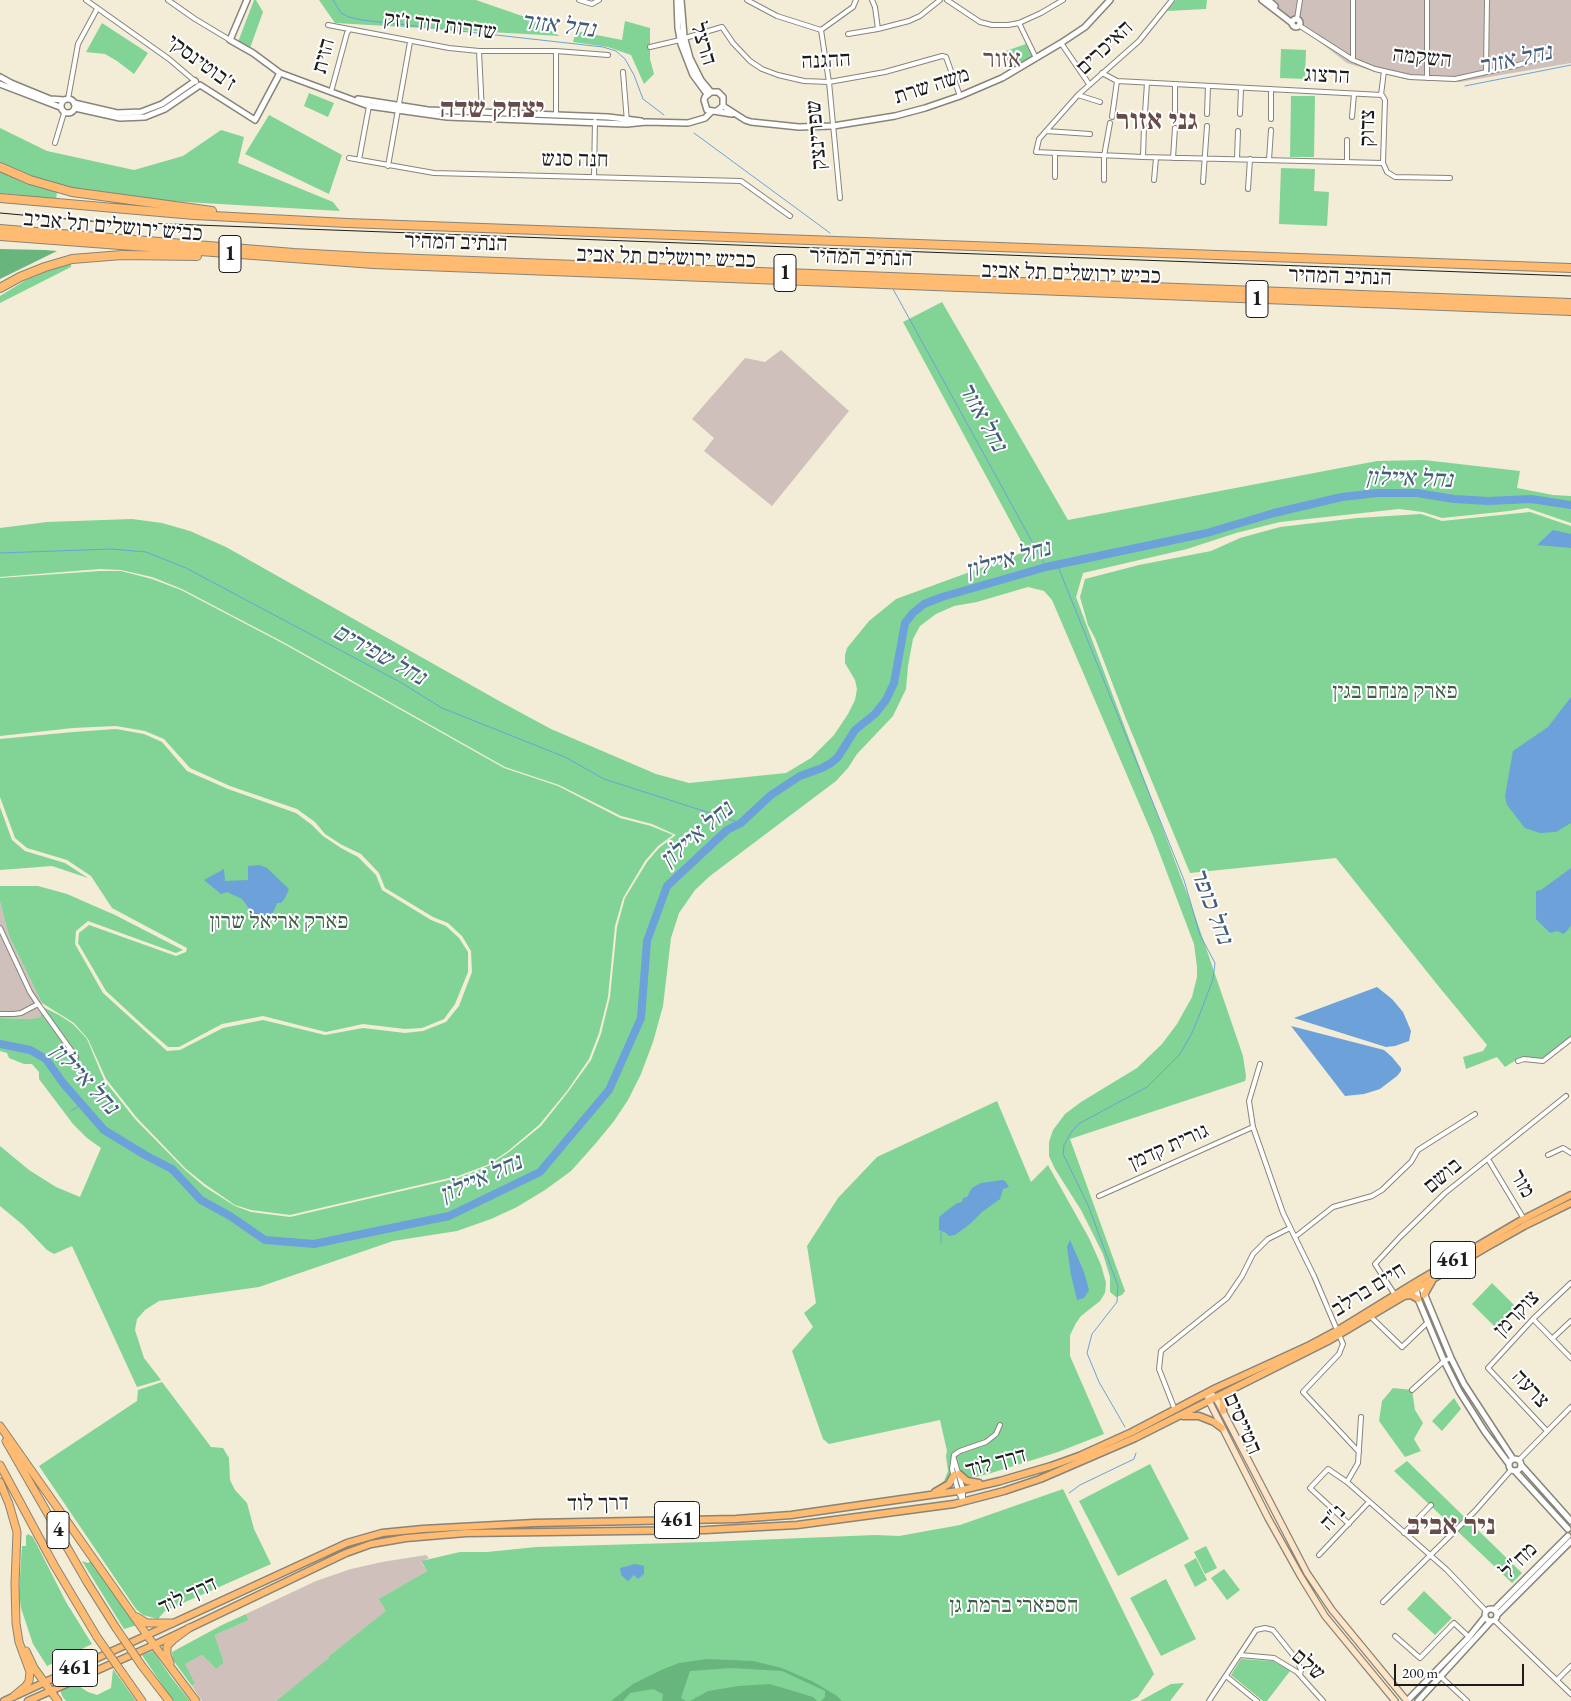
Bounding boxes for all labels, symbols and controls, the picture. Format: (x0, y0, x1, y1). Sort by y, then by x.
street label: שדרות דוד ז'זק (382, 6, 498, 46)
water label: נחל אזור (519, 7, 597, 45)
street label: האיכרים (1071, 15, 1139, 81)
street label: הרצל (684, 19, 722, 69)
street label: ז'בוטינסקי (161, 29, 241, 97)
street label: הזית (307, 35, 341, 77)
water label: נחל אזור (1476, 38, 1554, 82)
street label: השקמה (1391, 42, 1453, 74)
district label: אזור (983, 45, 1021, 75)
street label: ההגנה (800, 47, 852, 75)
street label: משה שרת (891, 61, 973, 111)
street label: הרצוג (1303, 62, 1351, 90)
district label: יצחק שדה (440, 92, 544, 126)
street label: שפרינצק (801, 99, 833, 171)
district label: גני אזור (1116, 104, 1198, 138)
street label: צדוק (1354, 109, 1382, 147)
street label: חנה סנש (541, 146, 609, 174)
street label: כביש ירושלים תל אביב (22, 206, 204, 248)
street label: הנתיב המהיר (404, 228, 508, 258)
road number: 1 (219, 235, 241, 272)
street label: כביש ירושלים תל אביב (576, 242, 756, 274)
street label: הנתיב המהיר (809, 243, 913, 273)
road number: 1 (774, 254, 796, 292)
street label: כביש ירושלים תל אביב (981, 258, 1161, 290)
street label: הנתיב המהיר (1288, 262, 1392, 292)
road number: 1 (1246, 280, 1268, 318)
water label: נחל אזור (951, 377, 1013, 457)
water label: נחל איילון (1365, 463, 1453, 495)
water label: נחל איילון (962, 534, 1054, 586)
water label: נחל שפירים (328, 618, 430, 692)
park label: פארק מנחם בגין (1332, 679, 1458, 705)
water label: נחל איילון (655, 796, 739, 874)
water label: נחל כופר (1183, 864, 1239, 948)
park label: פארק אריאל שרון (210, 909, 348, 935)
water label: נחל איילון (44, 1037, 124, 1121)
street label: גורית קדמן (1125, 1118, 1213, 1176)
water label: נחל איילון (435, 1148, 527, 1210)
street label: בושם (1418, 1152, 1468, 1200)
street label: מור (1503, 1165, 1541, 1203)
road number: 461 (1430, 1242, 1476, 1278)
street label: חיים ברלב (1327, 1257, 1411, 1323)
street label: צוקרמן (1488, 1285, 1546, 1343)
street label: צרעה (1506, 1364, 1554, 1414)
street label: הטייסים (1217, 1389, 1267, 1459)
street label: דרך לוד (963, 1442, 1029, 1484)
street label: דרך לוד (567, 1490, 629, 1518)
street label: נ"ה (1314, 1499, 1352, 1537)
road number: 461 (654, 1502, 700, 1538)
district label: ניר אביב (1407, 1509, 1495, 1543)
road number: 4 (47, 1512, 69, 1548)
street label: מח"ל (1495, 1537, 1543, 1585)
street label: דרך לוד (154, 1571, 222, 1621)
park label: הספארי ברמת גן (950, 1593, 1078, 1619)
street label: שלם (1286, 1643, 1330, 1687)
road number: 461 (52, 1650, 98, 1686)
scale bar (1396, 1654, 1526, 1686)
text: 200 m (1402, 1663, 1438, 1682)

